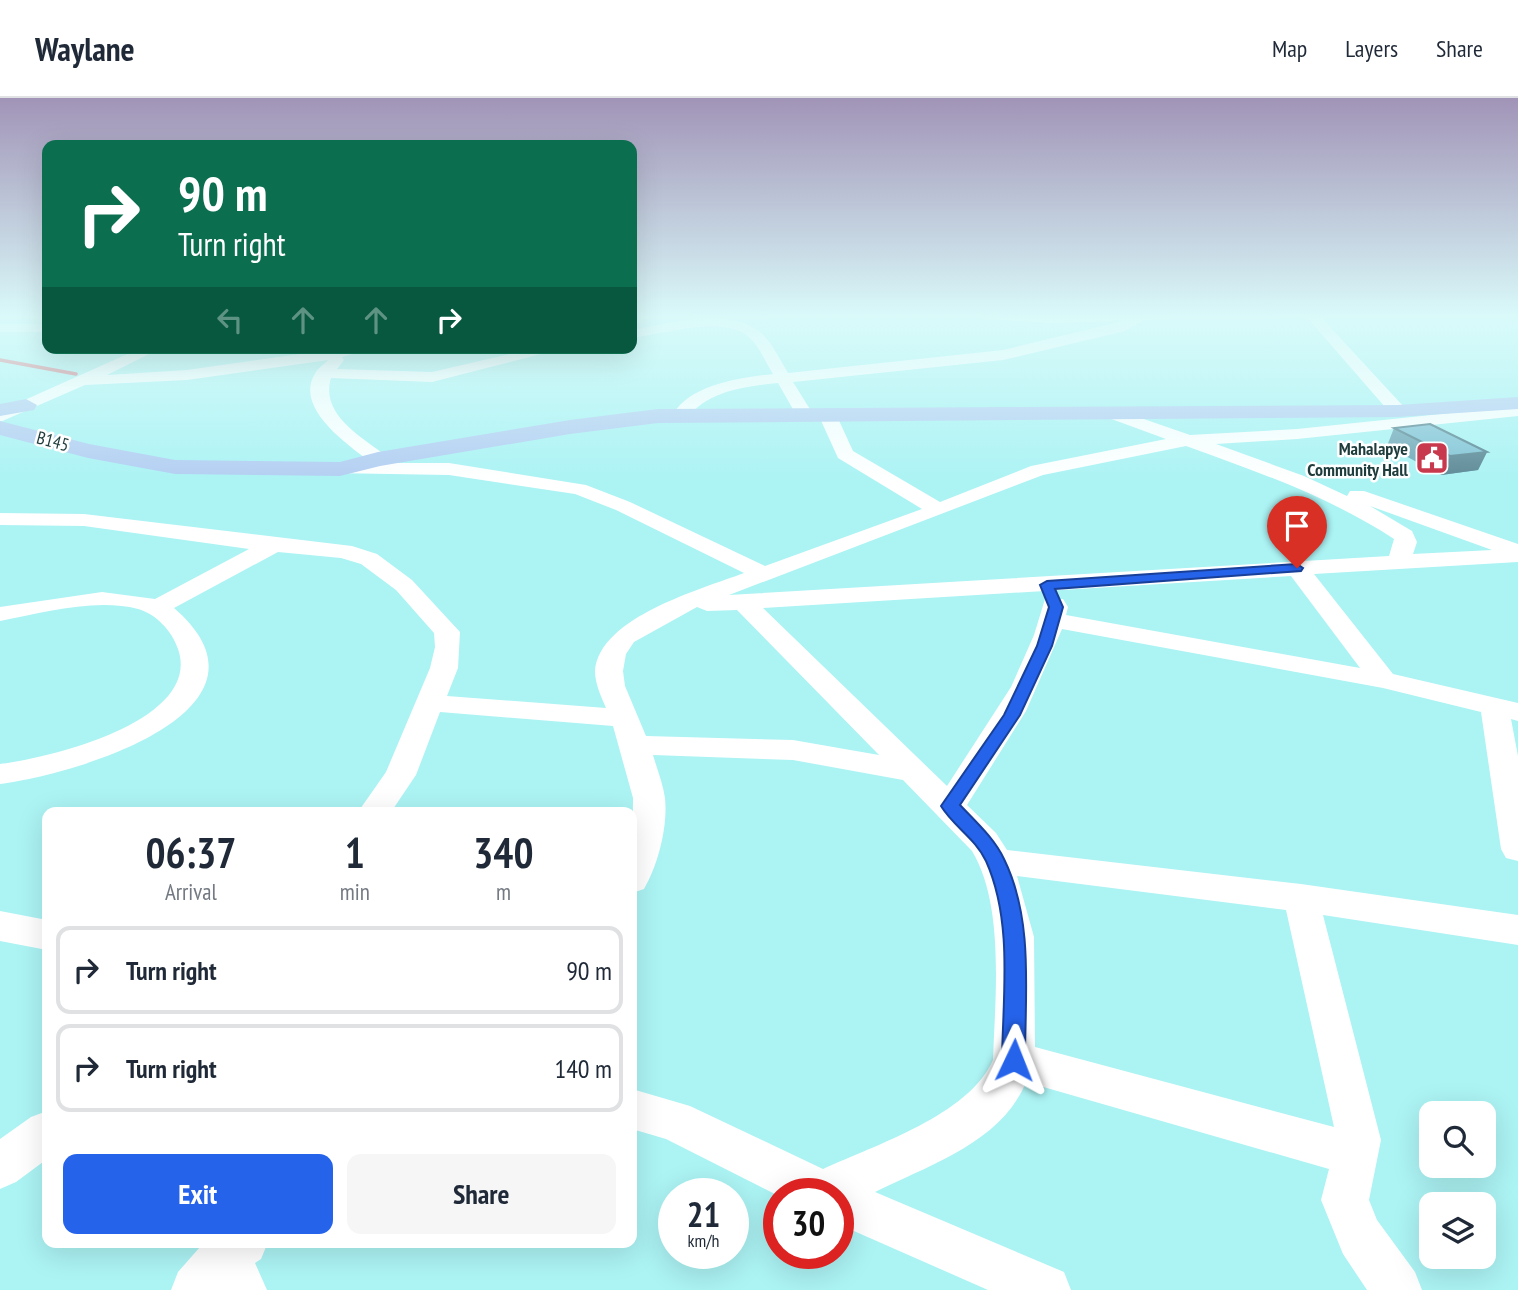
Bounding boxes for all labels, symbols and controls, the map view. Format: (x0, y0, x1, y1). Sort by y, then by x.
text: Waylane (35, 27, 135, 70)
text: Map (1272, 33, 1307, 64)
text: Layers (1345, 33, 1398, 64)
text: Share (1436, 33, 1483, 64)
text: 90 m (178, 161, 267, 225)
icon: right (63, 168, 154, 259)
text: Turn right (178, 223, 286, 265)
icon: left (211, 301, 249, 339)
icon: ahead (284, 301, 322, 339)
icon: ahead (357, 301, 395, 339)
icon: right (430, 301, 468, 339)
street label: B145 (34, 426, 72, 456)
place label: Mahalapye Community Hall (1307, 437, 1409, 481)
public building icon: Mahalapye Community Hall (1413, 439, 1451, 477)
pin (1267, 496, 1327, 568)
icon: arrive (1278, 507, 1316, 545)
text: 06:37 (145, 825, 236, 880)
text: 1 (345, 825, 365, 880)
text: 340 (473, 825, 534, 880)
text: Arrival (165, 877, 217, 906)
text: min (340, 877, 370, 906)
text: m (496, 877, 511, 906)
icon: right (67, 951, 105, 989)
text: Turn right (126, 954, 217, 987)
text: 90 m (566, 954, 612, 987)
position arrow (977, 1023, 1051, 1097)
icon: right (67, 1049, 105, 1087)
text: Turn right (126, 1052, 217, 1085)
text: 140 m (554, 1052, 612, 1085)
map controls (1419, 1101, 1496, 1269)
button: search (1419, 1101, 1496, 1178)
button: Exit (63, 1154, 333, 1234)
button: Share (347, 1154, 616, 1234)
speed limit sign: 30 (763, 1178, 854, 1269)
text: 21 (687, 1191, 720, 1237)
button: layers (1419, 1192, 1496, 1269)
text: km/h (688, 1229, 719, 1252)

